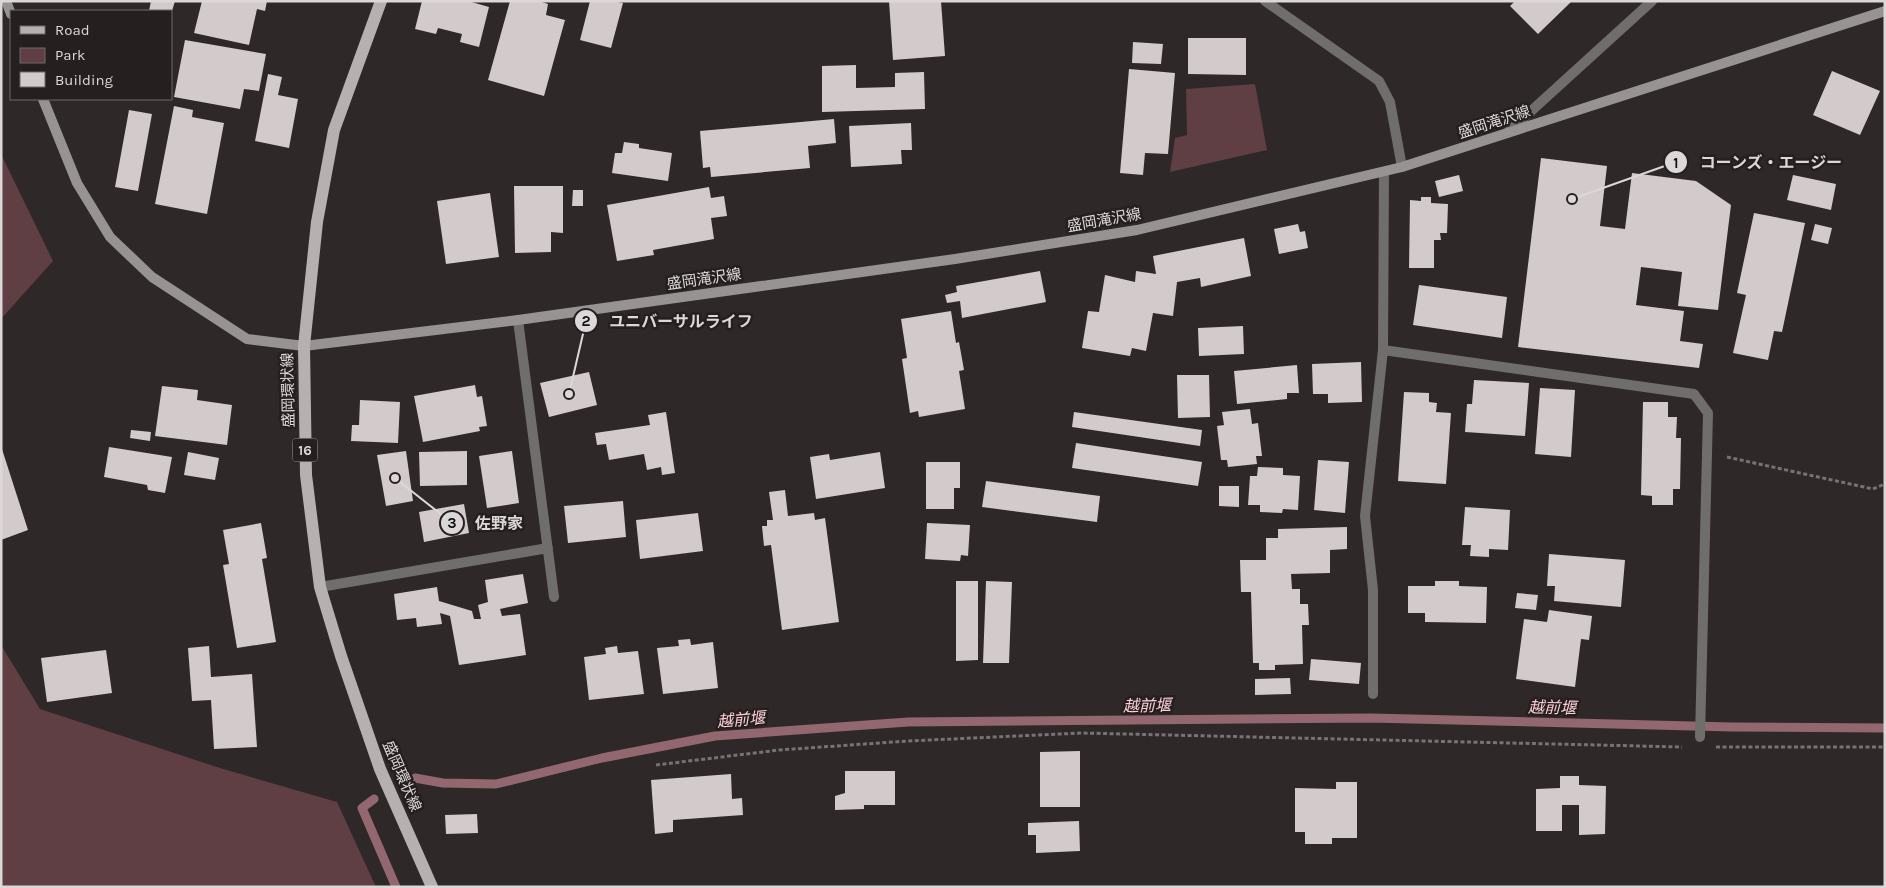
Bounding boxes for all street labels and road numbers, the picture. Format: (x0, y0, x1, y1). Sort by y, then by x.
street label: 盛岡滝沢線 (1456, 102, 1532, 142)
street label: 盛岡滝沢線 (1065, 205, 1143, 235)
street label: 盛岡滝沢線 (666, 265, 742, 293)
street label: 盛岡環状線 (278, 352, 298, 428)
road number: 16 (292, 438, 318, 462)
street label: 盛岡環状線 (379, 738, 425, 814)

